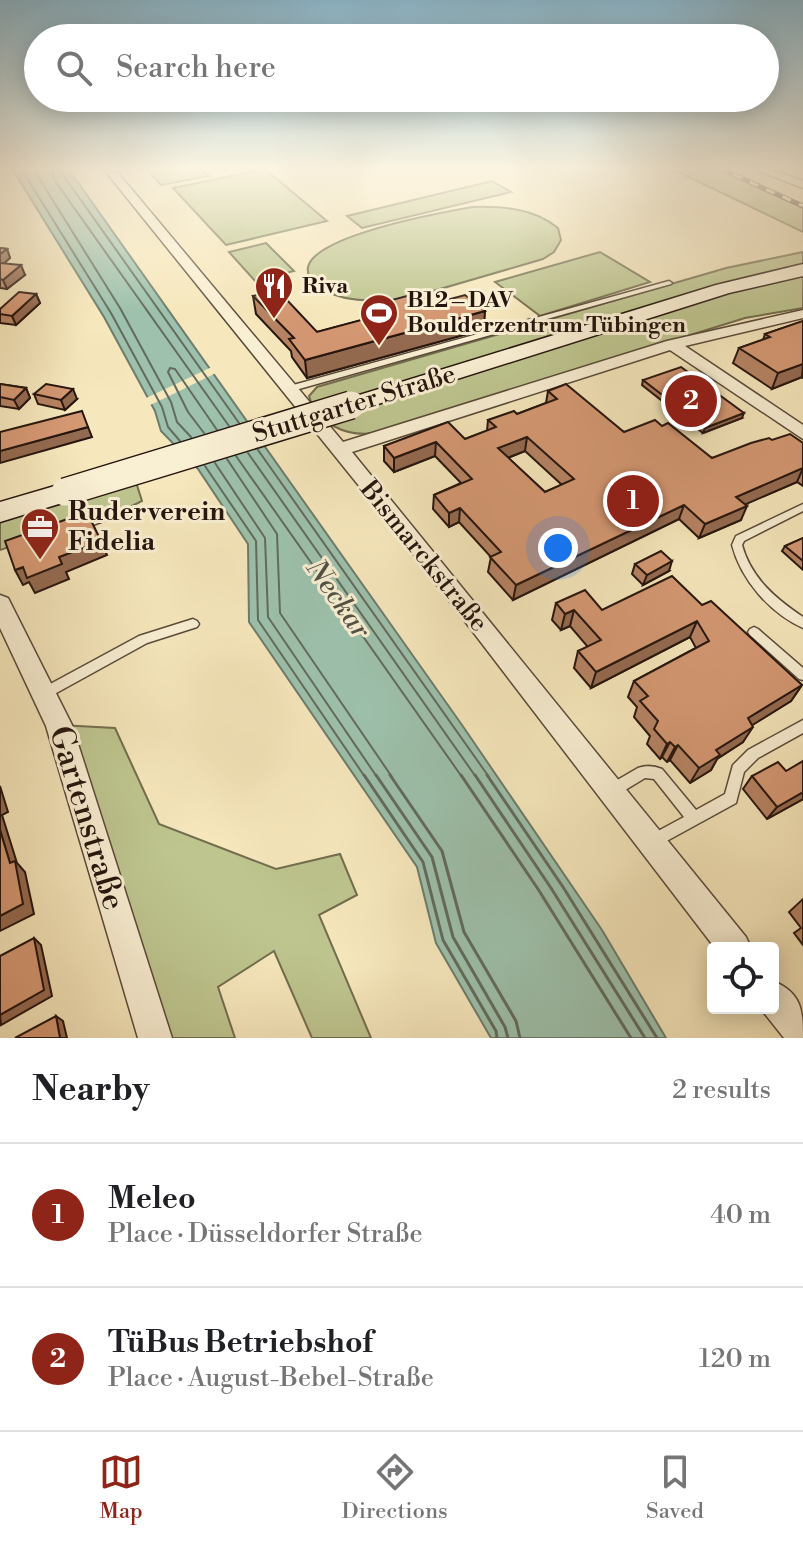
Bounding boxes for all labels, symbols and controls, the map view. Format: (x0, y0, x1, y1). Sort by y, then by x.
search box (24, 24, 779, 112)
icon: search (52, 46, 96, 90)
text: Search here (116, 49, 276, 87)
restaurant icon: Riva (253, 265, 295, 320)
place label: Riva (302, 273, 349, 300)
place label: B12 – DAV Boulderzentrum Tübingen (407, 287, 686, 339)
sports icon: B12 – DAV Boulderzentrum Tübingen (358, 292, 400, 347)
street label: Stuttgarter Straße (249, 358, 459, 450)
pin: 2 (665, 371, 717, 431)
pin: 1 (607, 471, 659, 531)
street label: Bismarckstraße (353, 473, 495, 638)
place label: Ruderverein Fidelia (68, 496, 225, 558)
office icon: Ruderverein Fidelia (19, 506, 61, 561)
your location (538, 528, 578, 568)
water label: Neckar (298, 552, 378, 646)
street label: Gartenstraße (40, 721, 134, 915)
map controls (707, 942, 779, 1014)
button: locate (707, 942, 779, 1014)
text: Nearby (32, 1069, 150, 1111)
text: 2 results (672, 1074, 771, 1106)
text: Meleo (108, 1180, 196, 1218)
text: 1 (52, 1199, 64, 1231)
text: 40 m (710, 1199, 771, 1231)
text: Place · Düsseldorfer Straße (108, 1218, 423, 1250)
text: TüBus Betriebshof (108, 1324, 373, 1362)
text: 2 (50, 1343, 66, 1375)
text: 120 m (699, 1343, 771, 1375)
text: Place · August-Bebel-Straße (108, 1362, 434, 1394)
tab: Map (99, 1450, 143, 1525)
tab: Directions (342, 1450, 448, 1525)
tab: Saved (646, 1450, 704, 1525)

